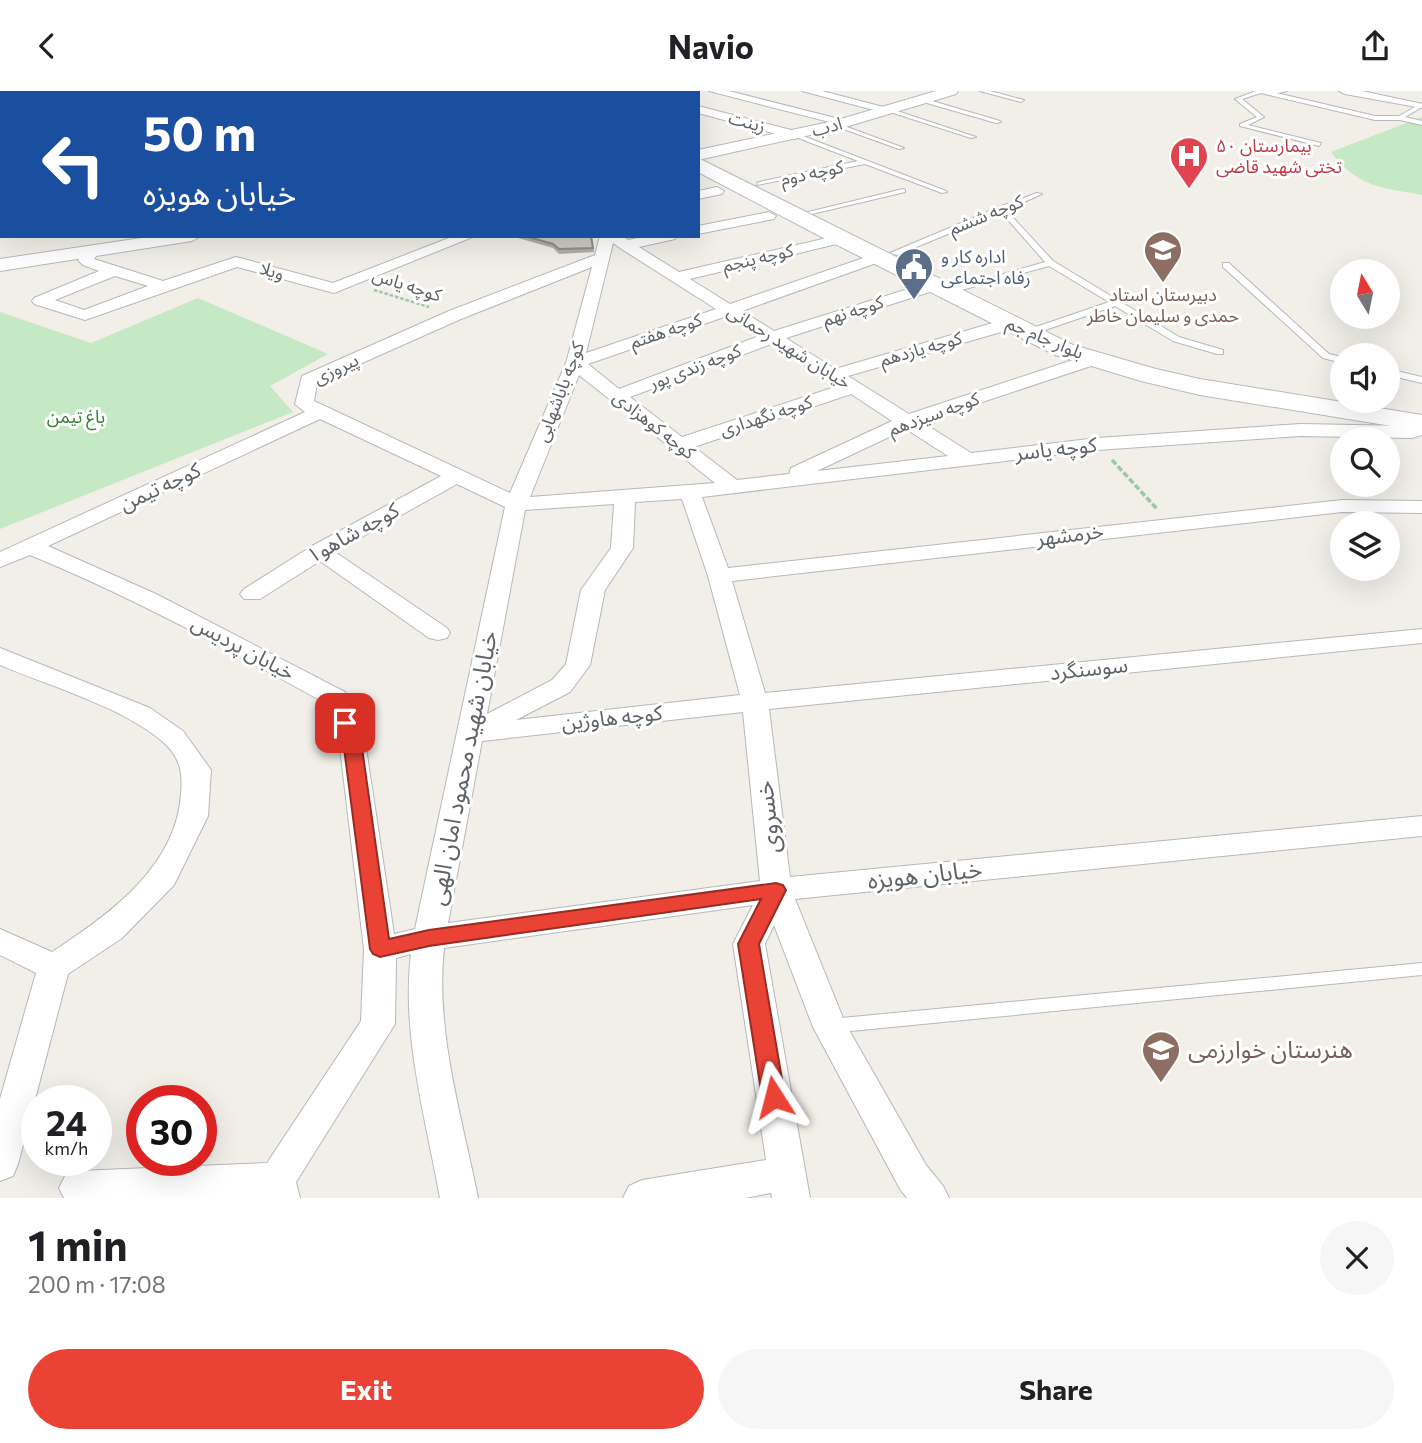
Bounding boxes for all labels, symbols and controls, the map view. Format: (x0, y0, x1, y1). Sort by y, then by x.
text: Navio (668, 26, 754, 66)
icon: back (28, 27, 66, 65)
icon: share (1356, 27, 1394, 65)
text: 50 m (143, 101, 256, 161)
street label: زینت (726, 106, 768, 137)
street label: ادب (809, 111, 844, 141)
icon: left (28, 119, 119, 210)
place label: بیمارستان ۵۰ تختی شهید قاضی (1216, 134, 1342, 178)
hospital icon: بیمارستان ۵۰ تختی شهید قاضی (1168, 135, 1210, 190)
street label: کوچه دوم (778, 154, 847, 193)
text: خیابان هویزه (143, 172, 296, 212)
street label: کوچه ششم (945, 189, 1028, 242)
school or university icon: دبیرستان استاد حمدی و سلیمان خاطر (1142, 229, 1184, 284)
street label: کوچه پنجم (720, 238, 796, 279)
place label: اداره کار و رفاه اجتماعی (941, 245, 1031, 289)
public building icon: اداره کار و رفاه اجتماعی (893, 246, 935, 301)
street label: ویلا (258, 256, 287, 284)
north arrow (1330, 259, 1400, 329)
map controls (1330, 259, 1400, 581)
street label: کوچه یاس (370, 263, 445, 307)
place label: دبیرستان استاد حمدی و سلیمان خاطر (1086, 283, 1239, 327)
street label: کوچه نهم (819, 290, 887, 333)
street label: خیابان شهید رحمانی (723, 299, 855, 394)
street label: کوچه هفتم (627, 307, 706, 355)
street label: بلوار جام جم (1002, 311, 1087, 367)
street label: کوچه یازدهم (877, 326, 966, 373)
street label: کوچه باباشهابی (530, 338, 589, 445)
street label: کوچه زندی پور (645, 338, 745, 395)
button: sound (1330, 343, 1400, 413)
street label: پیروزی (309, 348, 362, 389)
street label: کوچه کوهزادی (609, 385, 701, 464)
street label: کوچه سیزدهم (885, 386, 984, 442)
street label: کوچه نگهداری (717, 390, 816, 441)
park label: باغ تیمن (47, 405, 105, 431)
button: search (1330, 427, 1400, 497)
street label: کوچه یاسر (1013, 431, 1099, 466)
street label: کوچه تیمن (115, 456, 205, 517)
street label: کوچه شاهو۱ (302, 496, 404, 569)
button: layers (1330, 511, 1400, 581)
street label: خرمشهر (1034, 517, 1105, 551)
street label: خیابان پردیس (187, 609, 300, 686)
street label: خیابان شهید محمود امان الهی (421, 628, 503, 908)
street label: سوسنگرد (1049, 651, 1129, 685)
pin (315, 693, 375, 753)
street label: کوچه هاوژین (560, 699, 664, 736)
icon: arrive (326, 704, 364, 742)
street label: خسروی (748, 779, 786, 855)
street label: خیابان هویزه (866, 853, 984, 895)
school or university icon: هنرستان خوارزمی (1140, 1029, 1182, 1084)
place label: هنرستان خوارزمی (1188, 1034, 1353, 1064)
position arrow (737, 1060, 811, 1134)
speed limit sign: 30 (126, 1085, 217, 1176)
text: 24 (46, 1100, 87, 1143)
text: km/h (45, 1137, 88, 1159)
text: 1 min (28, 1218, 128, 1270)
button: close (1320, 1221, 1394, 1295)
text: 200 m · 17:08 (28, 1270, 166, 1298)
button: Exit (28, 1349, 704, 1429)
button: Share (718, 1349, 1394, 1429)

